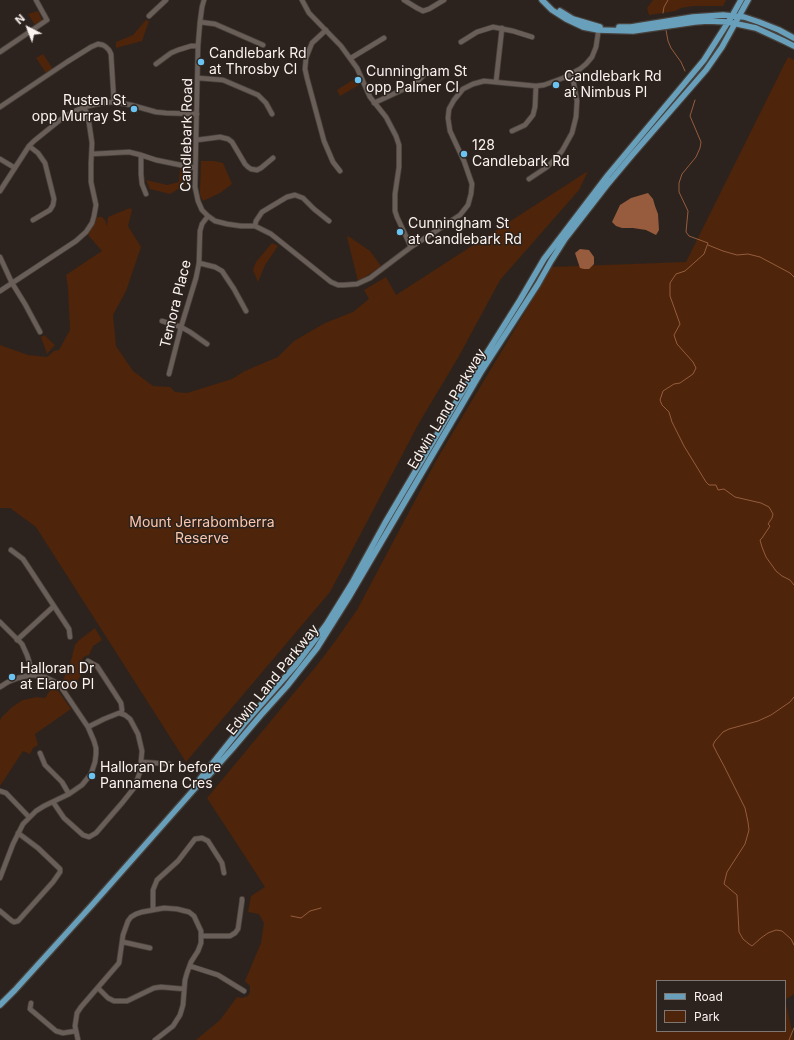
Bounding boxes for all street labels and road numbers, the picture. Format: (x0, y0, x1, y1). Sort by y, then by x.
street label: Candlebark Road (178, 78, 196, 192)
street label: Temora Place (157, 258, 195, 350)
street label: Edwin Land Parkway (404, 346, 490, 472)
street label: Edwin Land Parkway (223, 621, 323, 739)

